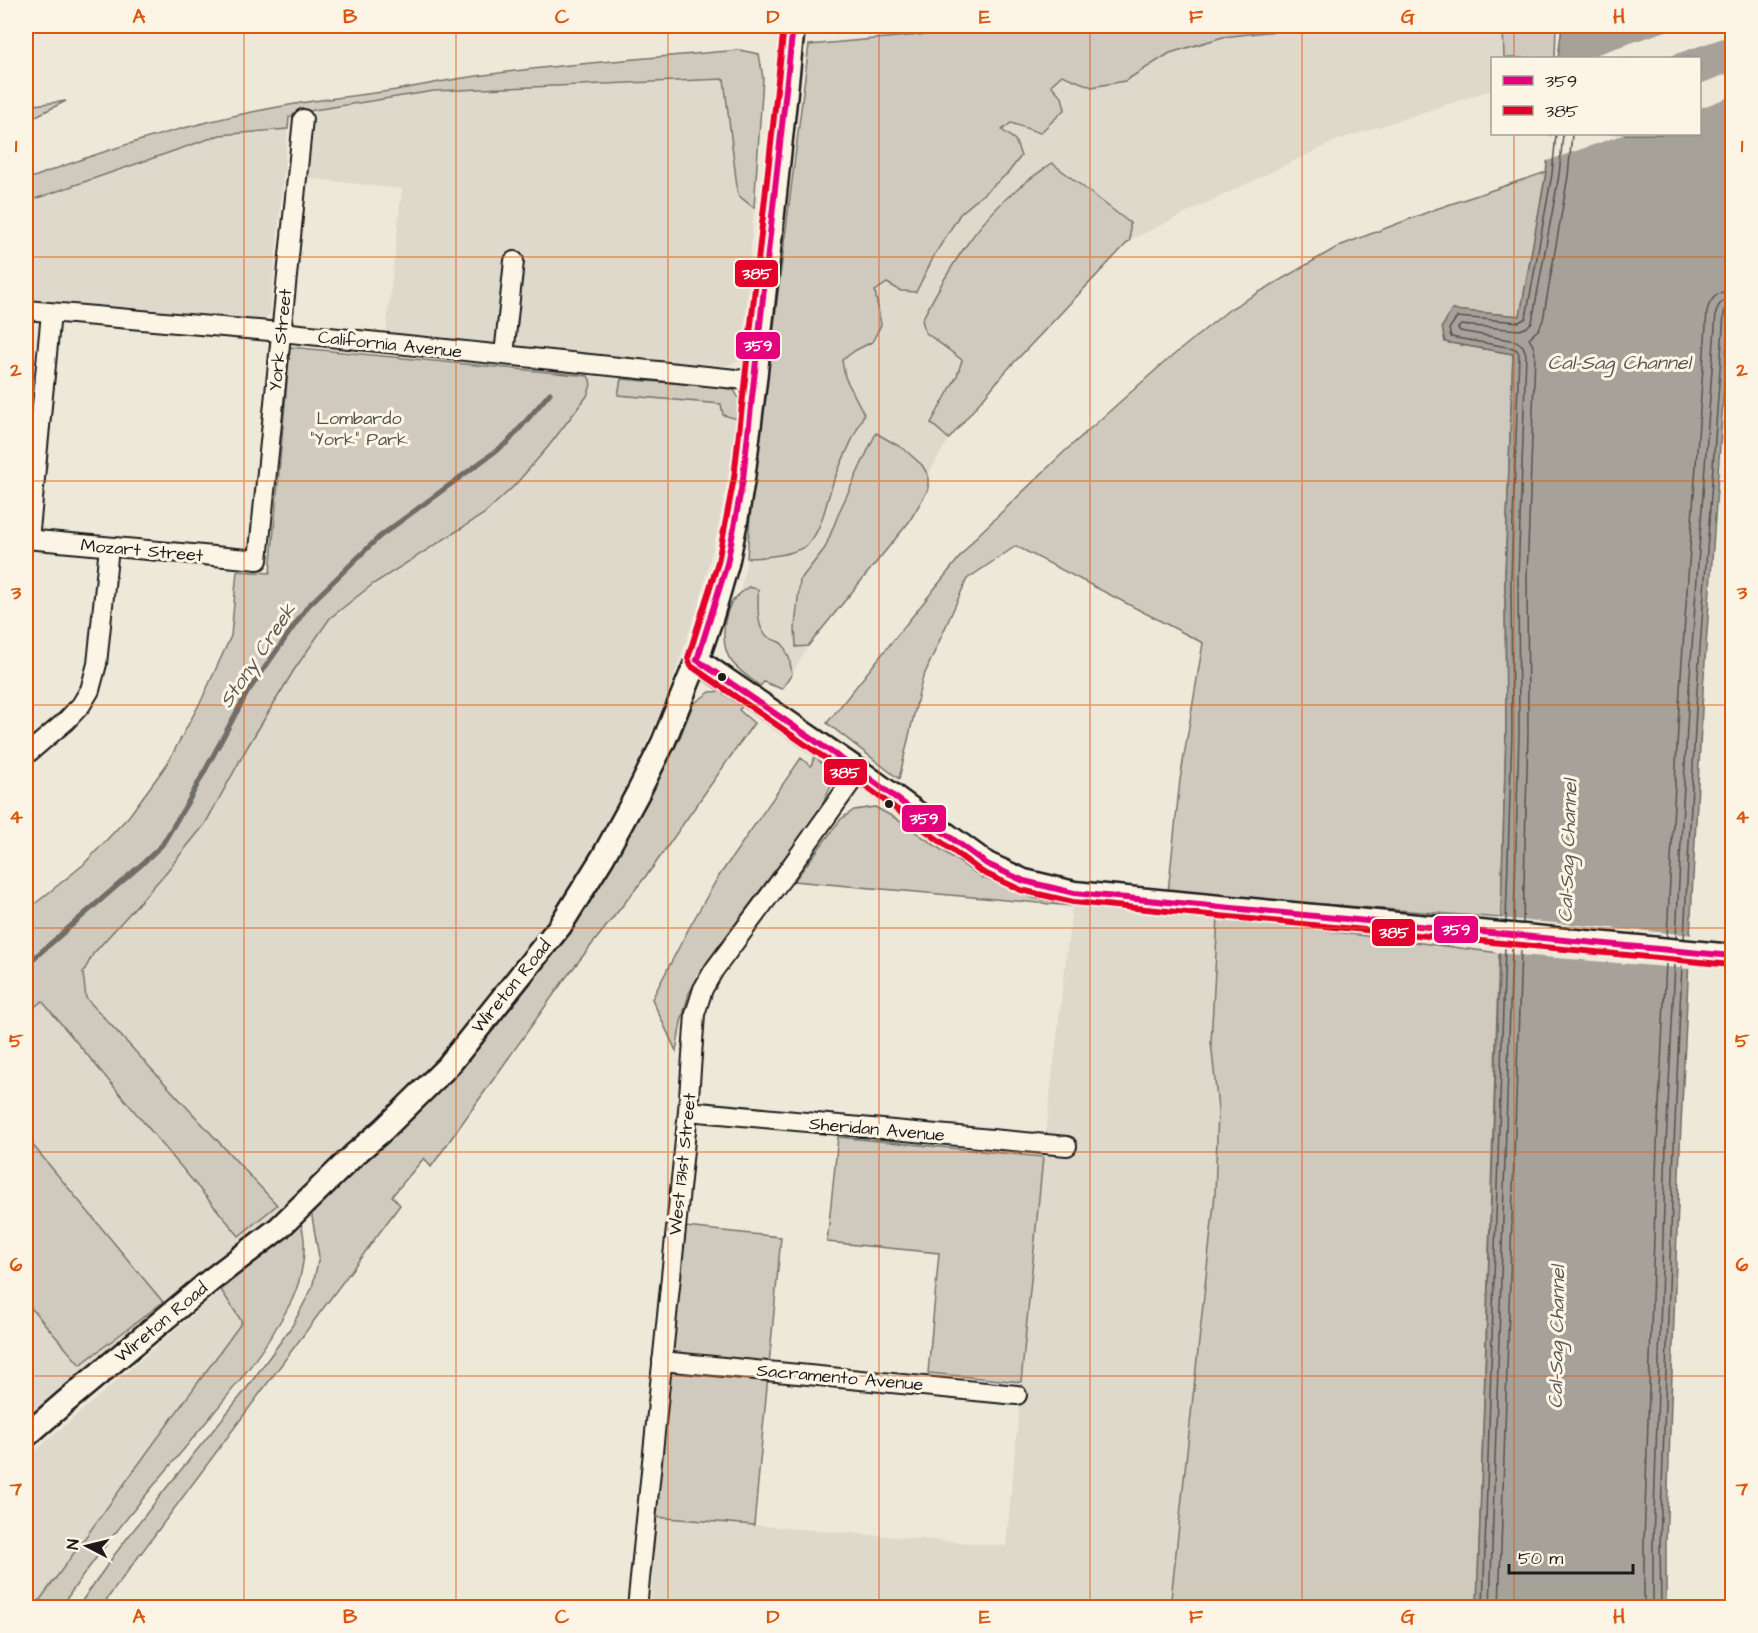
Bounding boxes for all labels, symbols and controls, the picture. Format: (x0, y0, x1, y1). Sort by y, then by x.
text: A (133, 3, 146, 31)
text: B (343, 3, 358, 31)
text: C (555, 3, 570, 31)
text: D (767, 3, 780, 31)
text: E (979, 3, 991, 31)
text: F (1189, 3, 1204, 31)
text: G (1401, 3, 1415, 31)
text: H (1613, 3, 1625, 31)
legend (1491, 57, 1701, 135)
text: 359 (1545, 69, 1577, 94)
text: 385 (1545, 99, 1579, 124)
text: 1 (15, 132, 18, 160)
text: 1 (1741, 132, 1744, 160)
line badge: 385 (734, 259, 779, 288)
text: 385 (741, 263, 773, 285)
street label: York Street (263, 287, 298, 393)
street label: California Avenue (317, 324, 464, 365)
line badge: 359 (735, 331, 781, 360)
text: 359 (743, 335, 772, 357)
water label: Cal-Sag Channel (1547, 349, 1693, 378)
text: 2 (9, 356, 22, 384)
text: 2 (1735, 356, 1748, 384)
park label: Lombardo "York" Park (310, 406, 408, 452)
street label: Mozart Street (80, 533, 205, 568)
text: 3 (10, 579, 22, 607)
text: 3 (1736, 579, 1748, 607)
water label: Stony Creek (213, 597, 304, 714)
unlabelled marker (716, 671, 728, 683)
line badge: 385 (823, 758, 868, 786)
text: 385 (829, 762, 861, 784)
water label: Cal-Sag Channel (1552, 776, 1586, 923)
unlabelled marker (883, 798, 895, 810)
text: 4 (9, 803, 23, 831)
text: 4 (1735, 803, 1749, 831)
line badge: 359 (901, 804, 947, 833)
text: 359 (909, 808, 938, 830)
line badge: 359 (1433, 915, 1479, 944)
line badge: 385 (1371, 918, 1416, 947)
text: 359 (1441, 919, 1470, 941)
text: 385 (1378, 922, 1410, 944)
street label: Wireton Road (466, 934, 557, 1039)
text: 5 (9, 1027, 24, 1055)
text: 5 (1735, 1027, 1750, 1055)
street label: West 131st Street (663, 1091, 702, 1236)
street label: Sheridan Avenue (808, 1111, 946, 1148)
text: 6 (10, 1251, 23, 1279)
text: 6 (1736, 1251, 1749, 1279)
water label: Cal-Sag Channel (1542, 1262, 1573, 1409)
street label: Wireton Road (110, 1276, 213, 1369)
street label: Sacramento Avenue (756, 1358, 925, 1397)
text: 7 (9, 1475, 23, 1503)
text: 7 (1735, 1475, 1749, 1503)
north arrow (57, 1516, 117, 1576)
scale bar (1509, 1537, 1634, 1575)
text: N (62, 1538, 85, 1551)
text: 50 m (1518, 1546, 1563, 1571)
text: A (133, 1603, 146, 1631)
text: B (343, 1603, 358, 1631)
text: C (555, 1603, 570, 1631)
text: D (767, 1603, 780, 1631)
text: E (979, 1603, 991, 1631)
text: F (1189, 1603, 1204, 1631)
text: G (1401, 1603, 1415, 1631)
text: H (1613, 1603, 1625, 1631)

